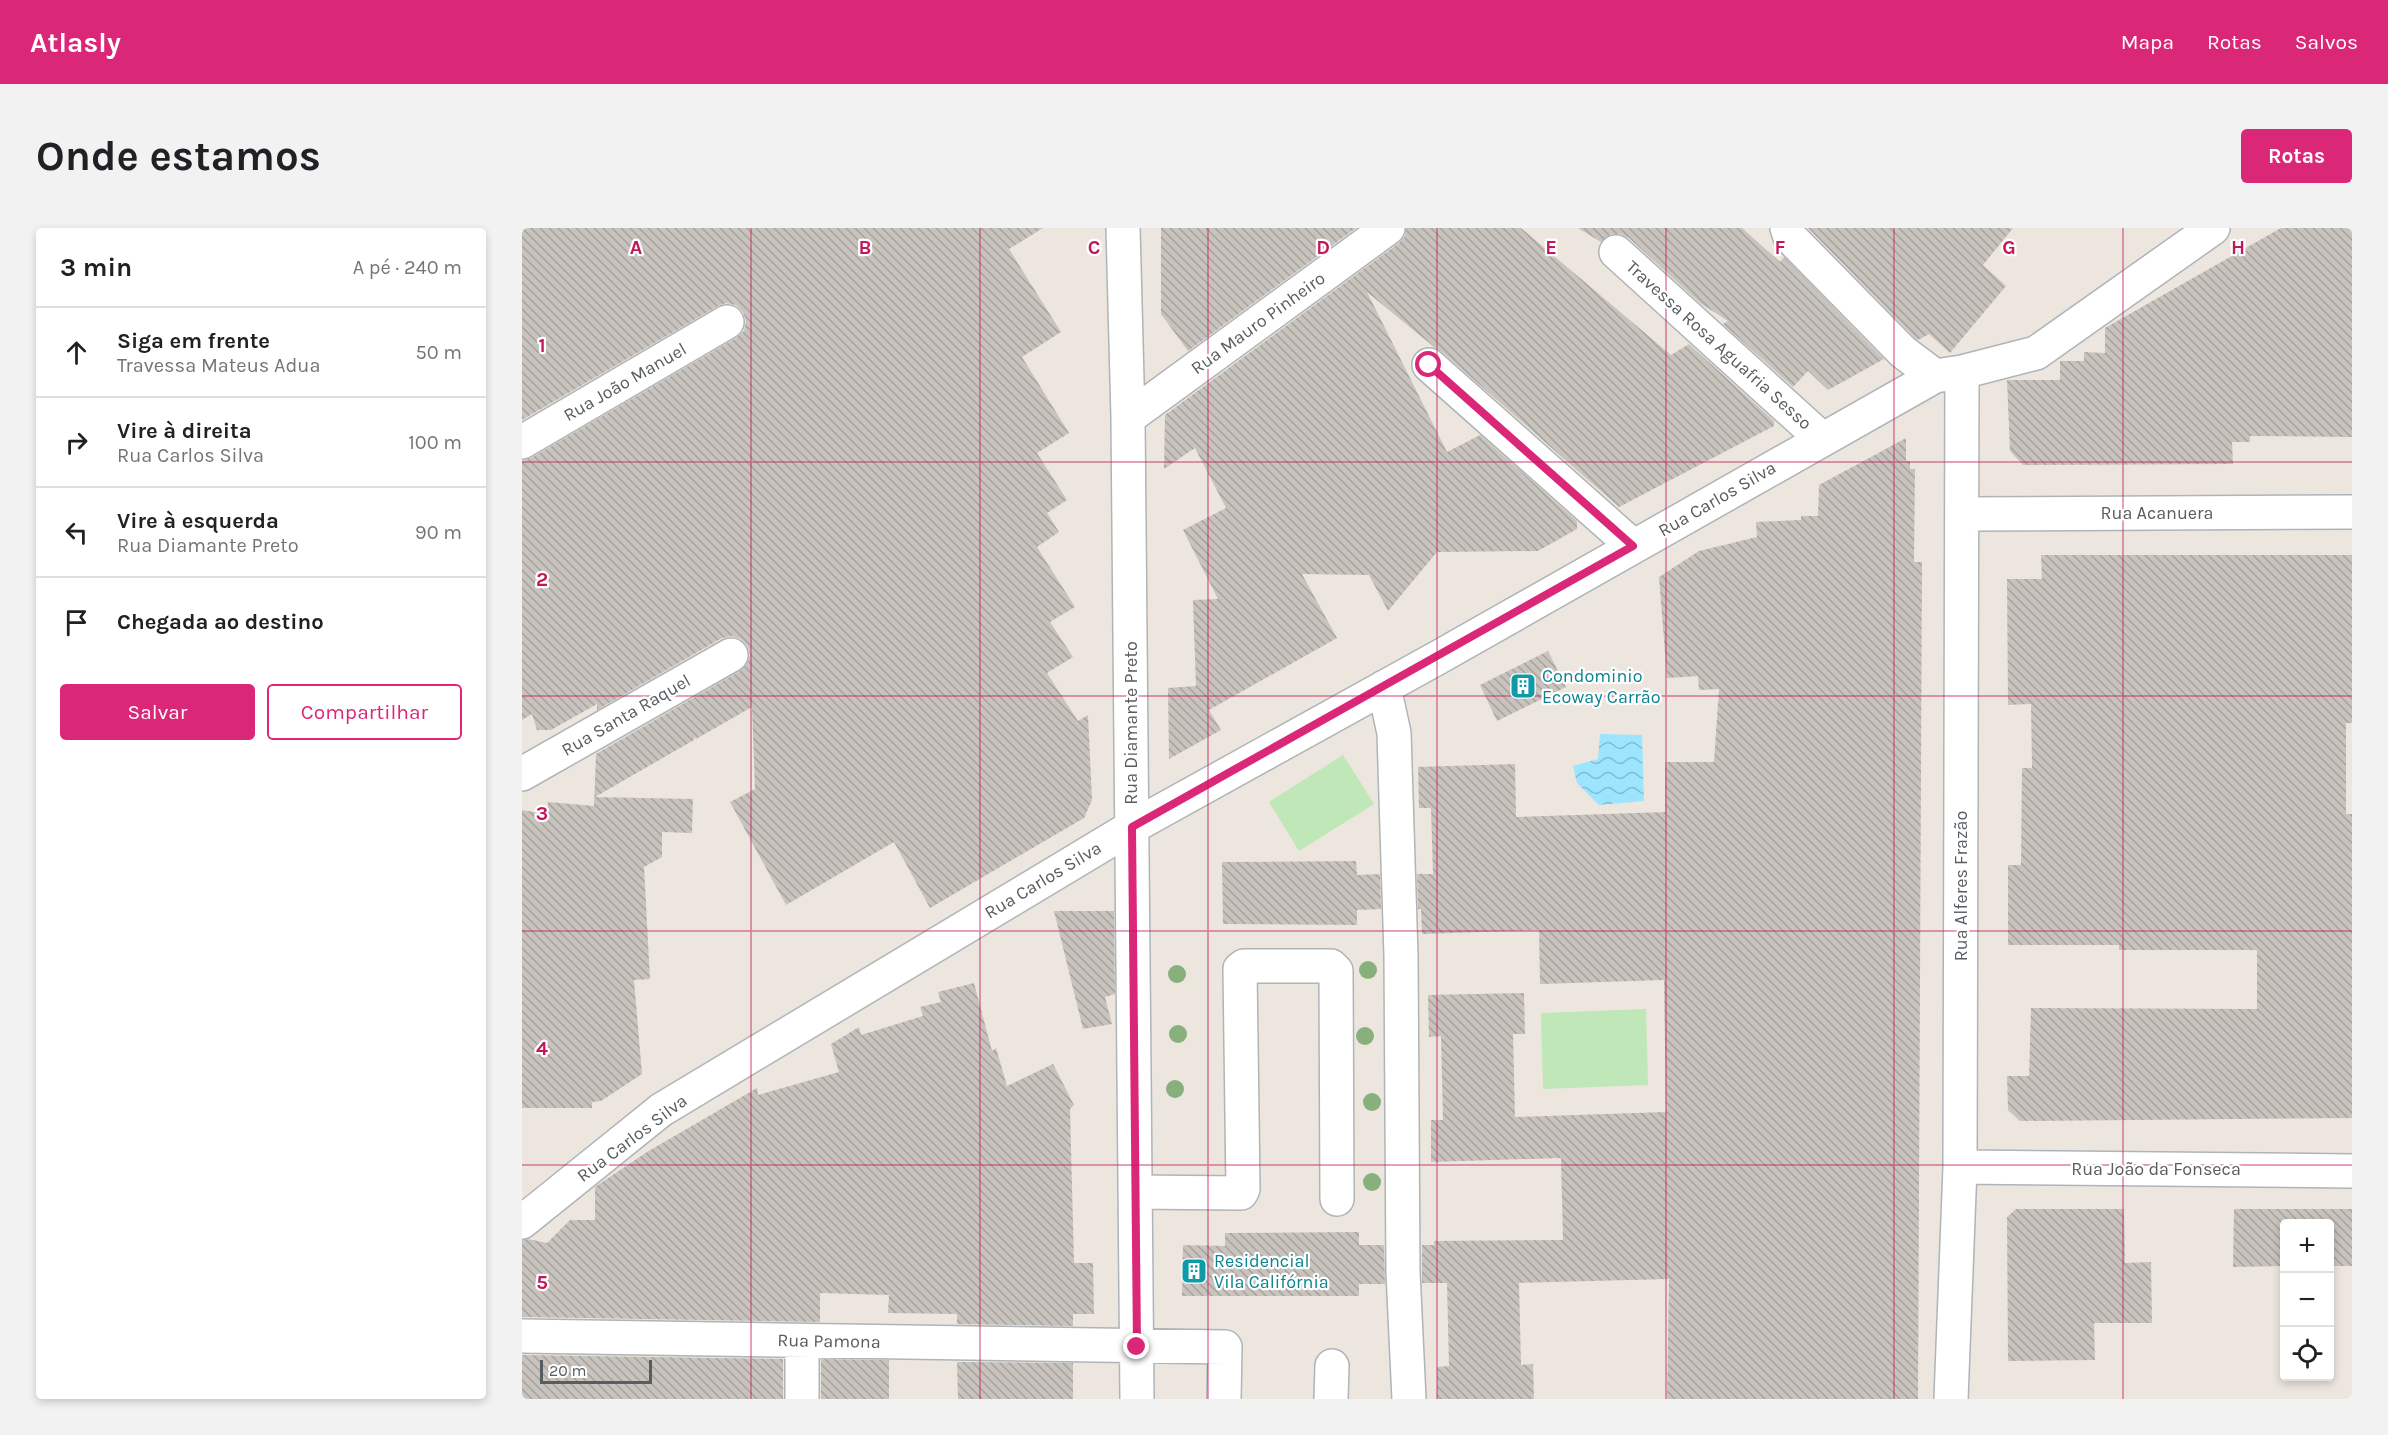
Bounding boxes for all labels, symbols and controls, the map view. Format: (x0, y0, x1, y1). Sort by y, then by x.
text: Atlasly (30, 26, 121, 59)
text: Mapa (2121, 30, 2174, 54)
text: Rotas (2207, 30, 2262, 54)
text: Salvos (2295, 30, 2358, 54)
button: Rotas (2241, 129, 2352, 183)
text: Onde estamos (36, 131, 321, 181)
text: A (630, 236, 643, 259)
text: B (859, 236, 871, 259)
text: C (1088, 236, 1100, 259)
text: D (1316, 236, 1330, 259)
text: E (1545, 236, 1557, 259)
text: F (1775, 236, 1786, 259)
text: G (2002, 236, 2016, 259)
text: H (2231, 236, 2245, 259)
text: 3 min (60, 252, 132, 283)
text: A pé · 240 m (353, 256, 462, 279)
street label: Travessa Rosa Aguafria Sesso (1622, 256, 1816, 434)
street label: Rua Mauro Pinheiro (1186, 267, 1330, 379)
text: Siga em frente (117, 328, 270, 354)
text: 1 (538, 334, 546, 357)
icon: ahead (60, 336, 93, 369)
street label: Rua João Manuel (560, 338, 690, 426)
text: 50 m (415, 341, 462, 364)
route start (1415, 351, 1441, 377)
text: Travessa Mateus Adua (117, 354, 320, 377)
text: Vire à direita (117, 418, 252, 444)
icon: right (60, 426, 93, 459)
text: 100 m (408, 431, 462, 454)
text: Rua Carlos Silva (117, 444, 264, 467)
street label: Rua Carlos Silva (1654, 456, 1780, 542)
street label: Rua Acanuera (2100, 502, 2214, 524)
text: Vire à esquerda (117, 508, 279, 534)
icon: left (60, 516, 93, 549)
text: 90 m (415, 521, 462, 544)
text: Rua Diamante Preto (117, 534, 299, 557)
text: 2 (536, 568, 548, 591)
icon: arrive (60, 606, 93, 639)
text: Chegada ao destino (117, 609, 324, 635)
street label: Rua Diamante Preto (1120, 641, 1142, 805)
place label: Condominio Ecoway Carrão (1542, 665, 1661, 708)
street label: Rua Santa Raquel (558, 669, 694, 761)
building icon: Condominio Ecoway Carrão (1508, 671, 1538, 701)
button: Salvar (60, 684, 255, 740)
button: Compartilhar (267, 684, 462, 740)
text: 3 (536, 802, 548, 825)
street label: Rua Alferes Frazão (1950, 811, 1972, 961)
street label: Rua Carlos Silva (981, 836, 1105, 924)
text: 4 (536, 1037, 548, 1060)
street label: Rua Carlos Silva (573, 1089, 691, 1187)
street label: Rua João da Fonseca (2071, 1158, 2241, 1180)
map controls (2280, 1219, 2334, 1381)
button: + (2280, 1219, 2334, 1273)
place label: Residencial Vila Califórnia (1214, 1250, 1329, 1293)
building icon: Residencial Vila Califórnia (1179, 1256, 1209, 1286)
text: 5 (536, 1271, 548, 1294)
button: − (2280, 1273, 2334, 1327)
button: locate (2280, 1327, 2334, 1381)
street label: Rua Pamona (777, 1329, 881, 1353)
route end (1123, 1333, 1149, 1359)
scale bar (540, 1357, 652, 1384)
text: 20 m (549, 1361, 587, 1380)

